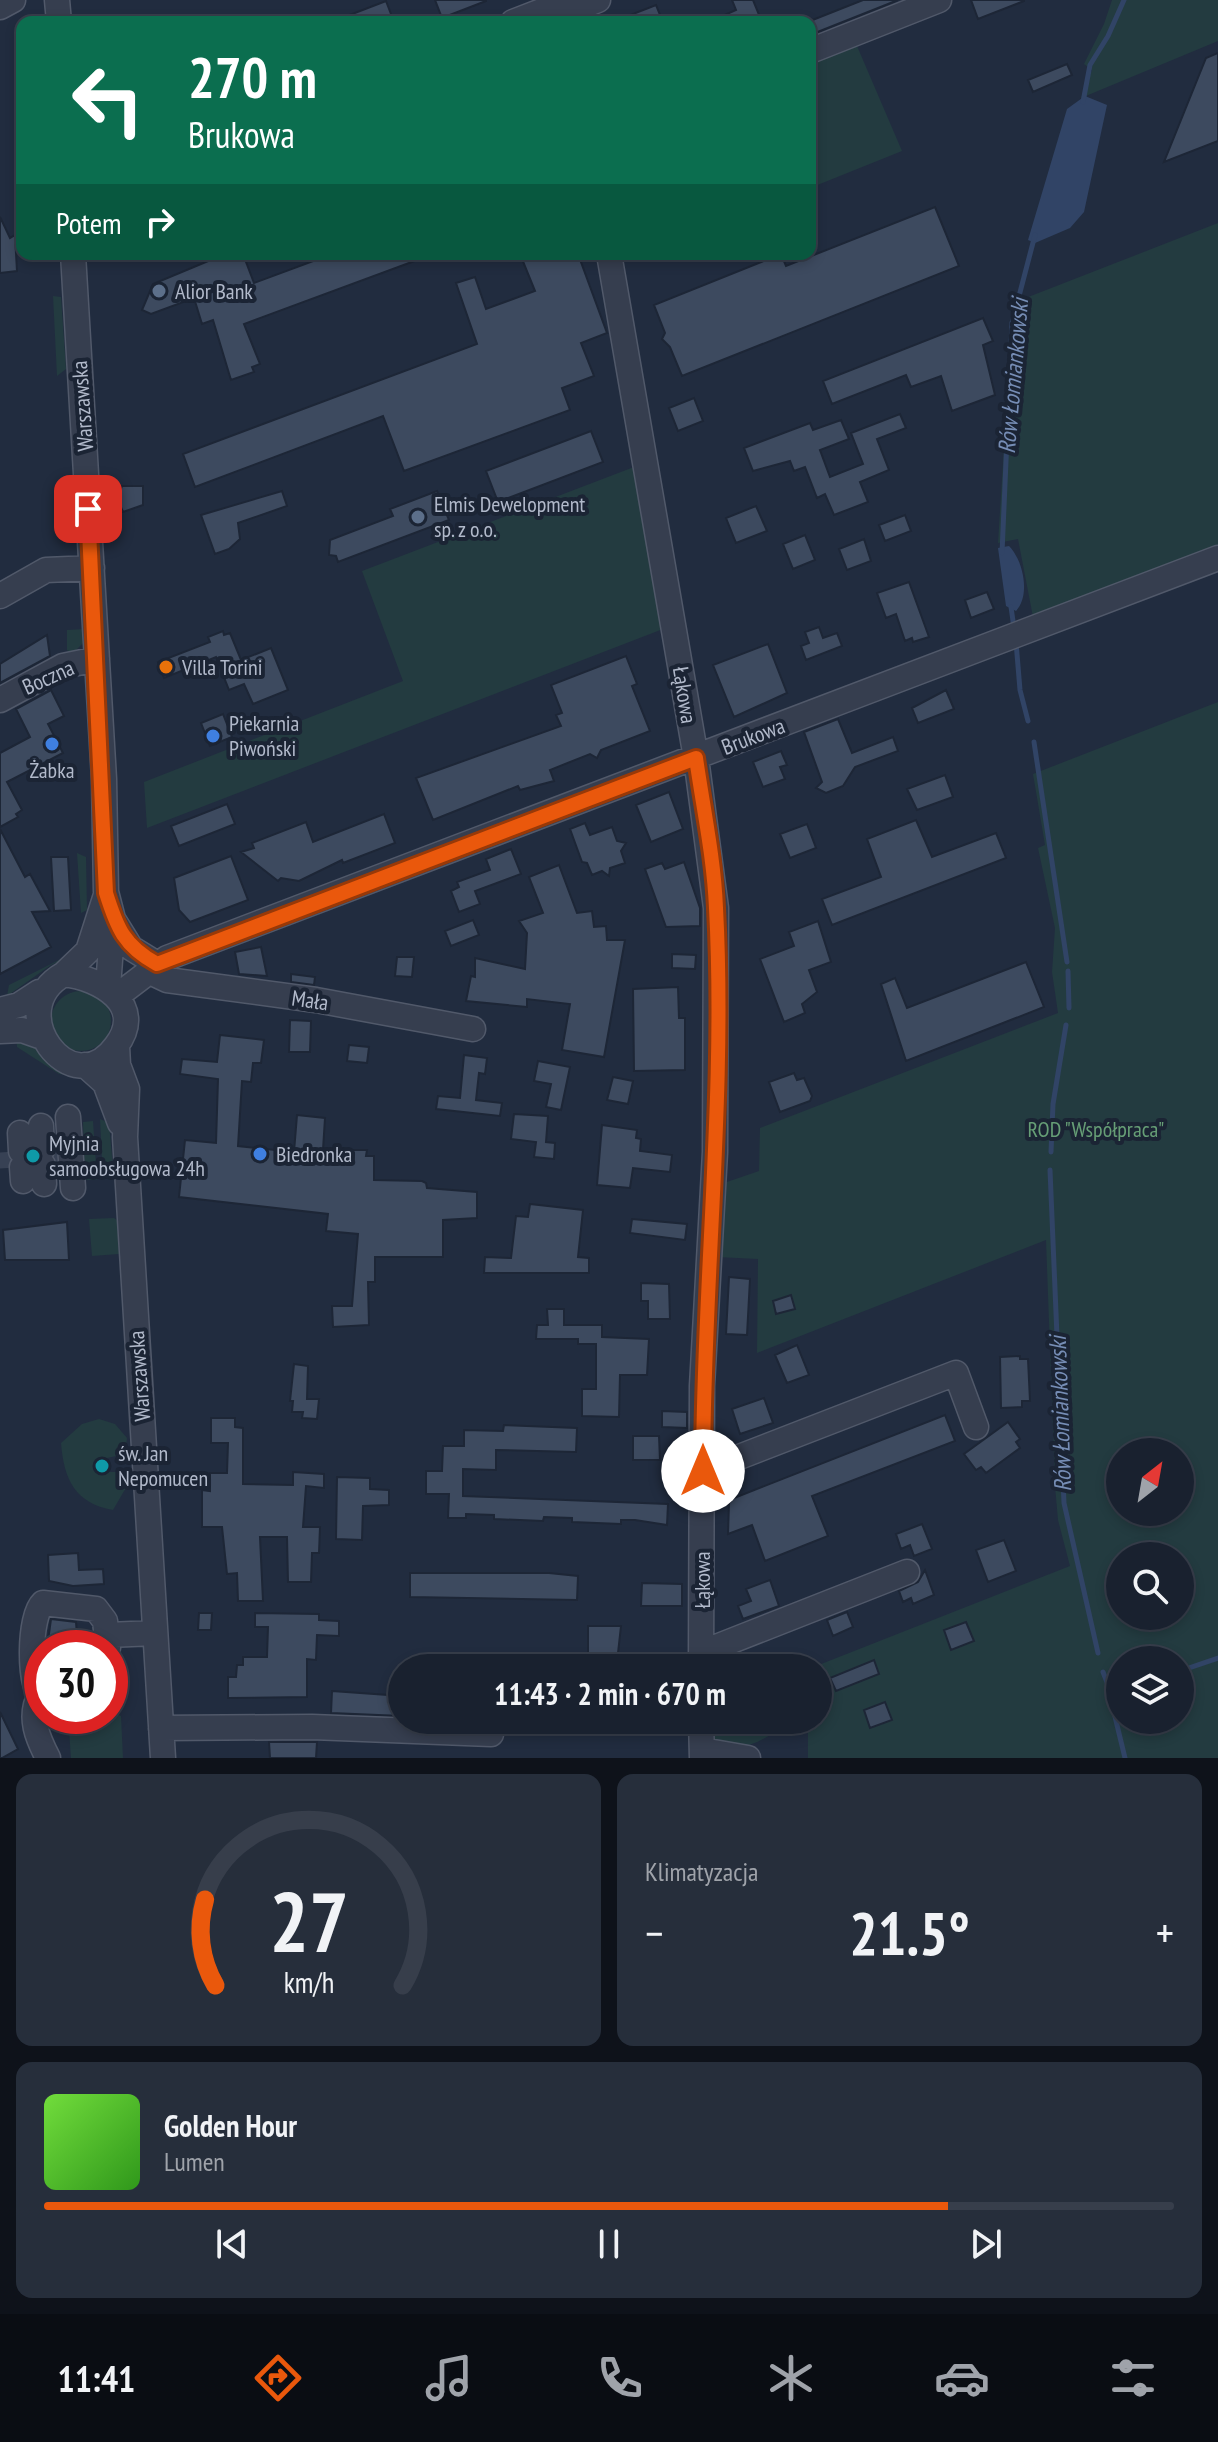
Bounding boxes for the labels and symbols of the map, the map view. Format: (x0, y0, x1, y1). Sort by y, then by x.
place label: Alior Bank (175, 277, 253, 305)
marker: Alior Bank (150, 282, 168, 300)
water label: Rów Łomiankowski (991, 294, 1035, 455)
street label: Warszawska (65, 360, 99, 452)
pin (54, 475, 122, 543)
place label: Elmis Dewelopment sp. z o.o. (434, 490, 585, 543)
marker: Elmis Dewelopment sp. z o.o. (409, 508, 427, 526)
street label: Boczna (18, 653, 78, 701)
place label: Villa Torini (181, 653, 262, 681)
marker: Villa Torini (157, 658, 175, 676)
street label: Łąkowa (667, 665, 703, 725)
place label: Piekarnia Piwoński (229, 709, 299, 762)
street label: Brukowa (717, 711, 789, 761)
marker: Piekarnia Piwoński (204, 727, 222, 745)
marker: Żabka (43, 735, 61, 753)
place label: Żabka (30, 756, 75, 784)
street label: Mała (290, 984, 330, 1016)
park label: ROD "Współpraca" (1028, 1115, 1164, 1143)
place label: Myjnia samoobsługowa 24h (49, 1129, 205, 1182)
place label: Biedronka (276, 1140, 352, 1168)
marker: Biedronka (251, 1145, 269, 1163)
marker: Myjnia samoobsługowa 24h (24, 1147, 42, 1165)
street label: Warszawska (122, 1330, 156, 1422)
water label: Rów Łomiankowski (1042, 1333, 1078, 1492)
position arrow (661, 1429, 745, 1513)
north arrow (1106, 1438, 1194, 1526)
place label: św. Jan Nepomucen (118, 1439, 208, 1492)
marker: św. Jan Nepomucen (93, 1457, 111, 1475)
street label: Łąkowa (688, 1551, 716, 1609)
speed limit sign: 30 (24, 1630, 128, 1734)

